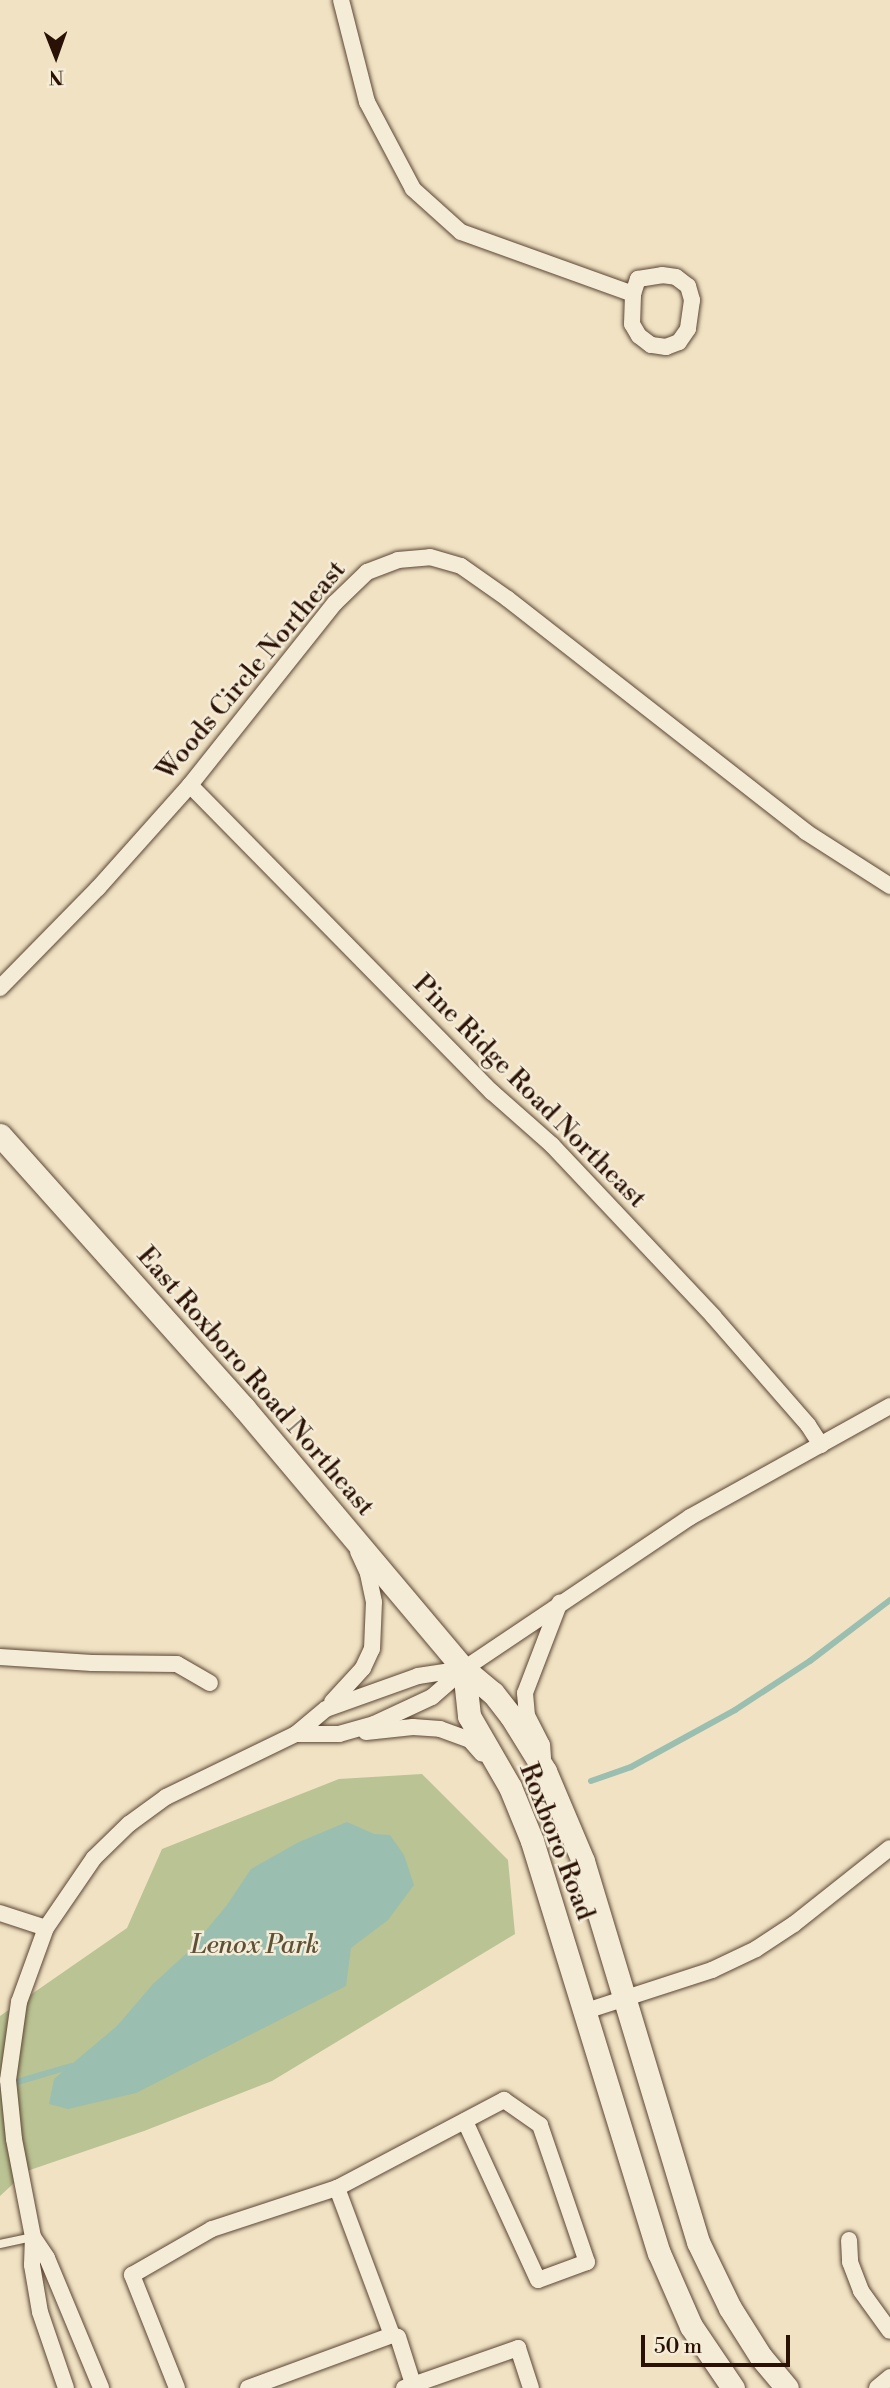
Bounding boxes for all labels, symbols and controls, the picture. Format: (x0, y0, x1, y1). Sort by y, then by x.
north arrow (21, 21, 91, 91)
text: N (49, 65, 64, 89)
street label: Woods Circle Northeast (151, 555, 353, 787)
street label: Pine Ridge Road Northeast (406, 969, 652, 1215)
street label: East Roxboro Road Northeast (130, 1241, 380, 1523)
street label: Roxboro Road (512, 1759, 600, 1925)
park label: Lenox Park (191, 1930, 319, 1962)
scale bar (645, 2322, 794, 2366)
text: 50 m (654, 2334, 702, 2360)

